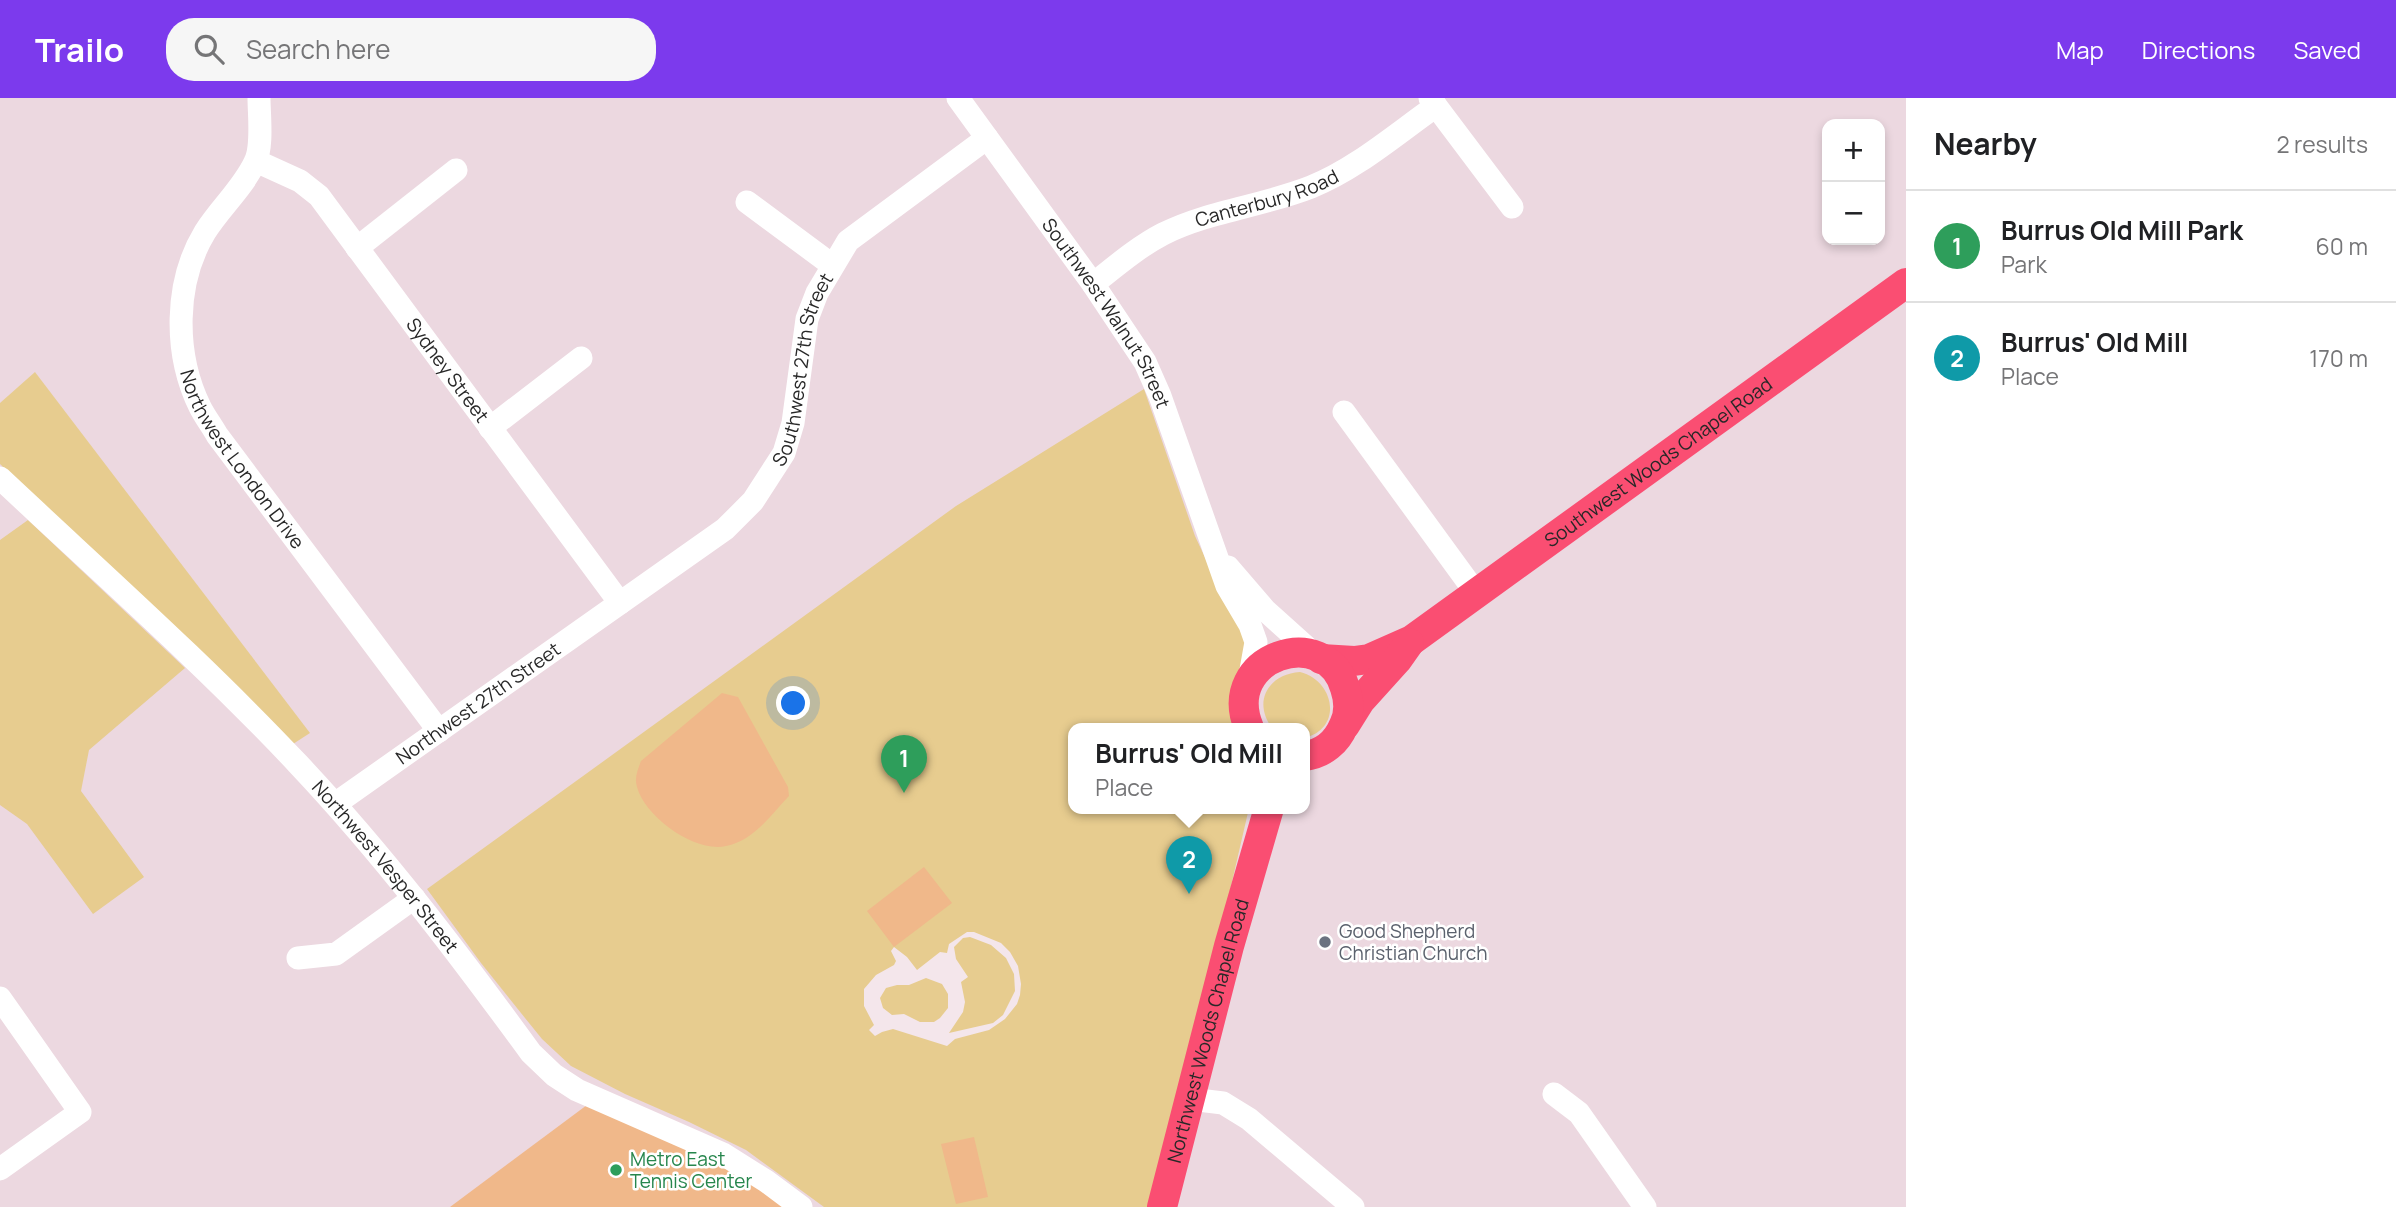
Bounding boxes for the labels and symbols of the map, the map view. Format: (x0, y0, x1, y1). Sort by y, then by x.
street label: Canterbury Road (1192, 163, 1343, 233)
street label: Southwest Walnut Street (1036, 213, 1176, 412)
street label: Southwest 27th Street (766, 268, 839, 471)
street label: Sydney Street (400, 312, 495, 428)
street label: Northwest London Drive (174, 367, 311, 554)
street label: Southwest Woods Chapel Road (1539, 371, 1777, 553)
street label: Northwest 27th Street (391, 636, 566, 770)
your location (776, 686, 810, 720)
pin: 1 (881, 735, 927, 793)
street label: Northwest Vesper Street (306, 775, 465, 958)
pin: 2 (1166, 836, 1212, 894)
street label: Northwest Woods Chapel Road (1161, 896, 1255, 1166)
place label: Good Shepherd Christian Church (1339, 918, 1487, 966)
marker: Good Shepherd Christian Church (1317, 934, 1333, 950)
place label: Metro East Tennis Center (630, 1146, 752, 1194)
marker: Metro East Tennis Center (608, 1162, 624, 1178)

